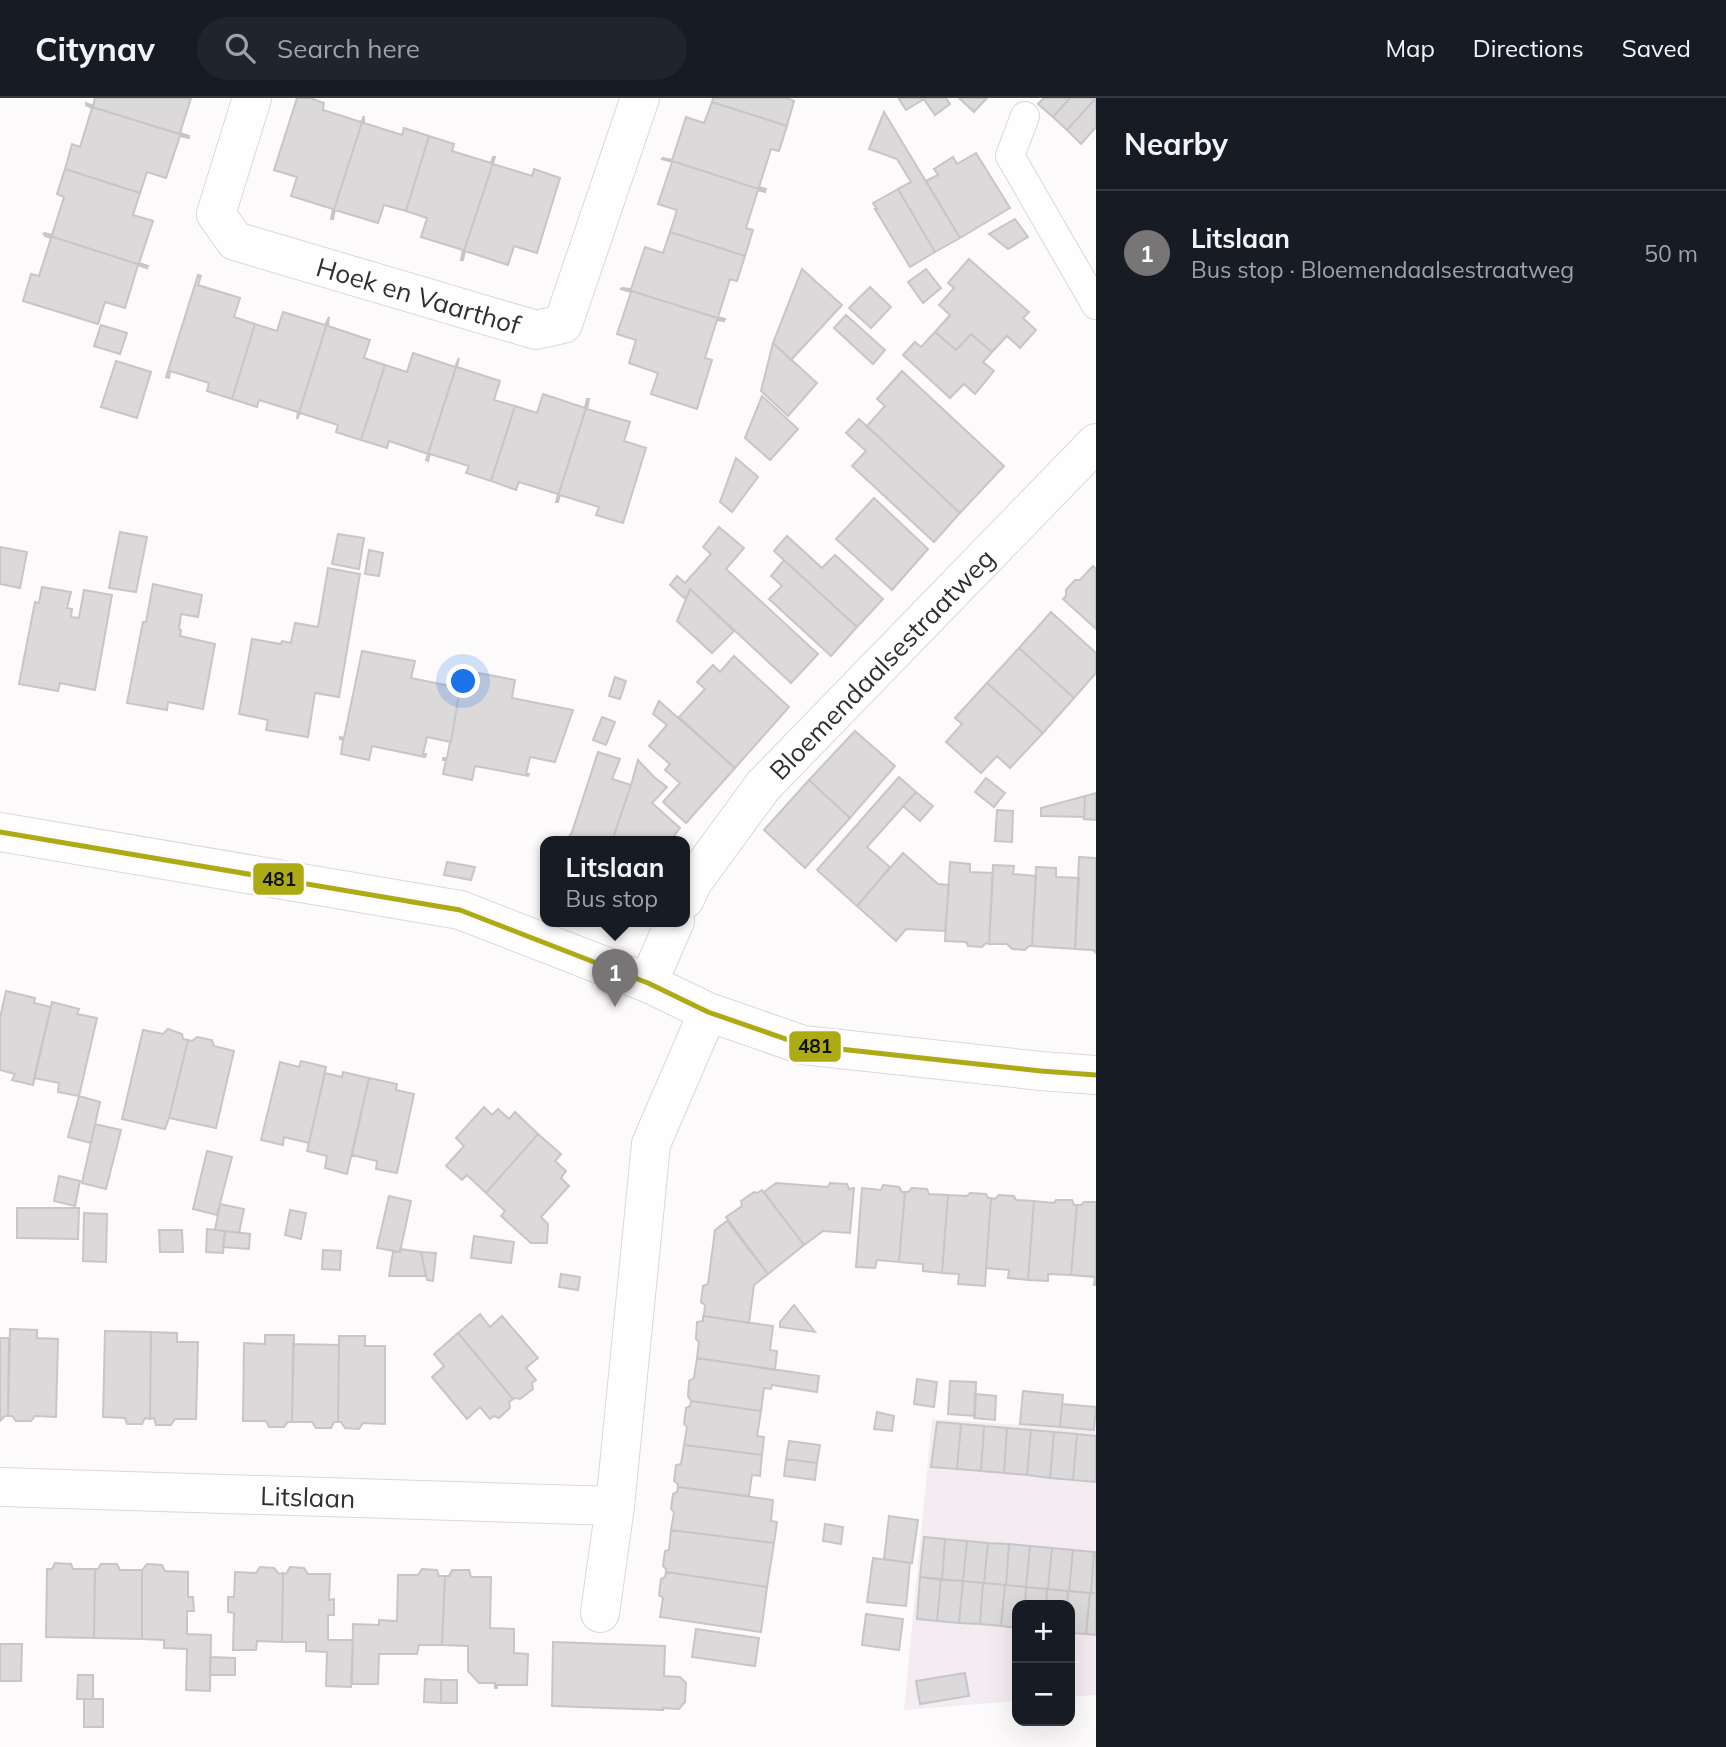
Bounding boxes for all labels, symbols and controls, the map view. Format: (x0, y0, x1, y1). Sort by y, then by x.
search box (197, 17, 687, 80)
text: Citynav (35, 28, 155, 69)
icon: search (221, 29, 259, 67)
text: Search here (277, 32, 420, 65)
text: Map (1385, 33, 1435, 63)
text: Directions (1473, 33, 1584, 63)
text: Saved (1622, 33, 1691, 63)
text: Nearby (1124, 125, 1228, 163)
text: Litslaan (1191, 222, 1290, 255)
text: 1 (1140, 239, 1154, 268)
text: 50 m (1644, 239, 1698, 268)
street label: Hoek en Vaarthof (313, 250, 526, 341)
text: Bus stop · Bloemendaalsestraatweg (1191, 255, 1574, 284)
street label: Bloemendaalsestraatweg (762, 541, 1001, 786)
your location (446, 664, 480, 698)
popup (540, 836, 690, 927)
text: Litslaan (566, 851, 664, 884)
line badge: 481 (252, 862, 305, 896)
text: 481 (262, 867, 296, 891)
text: Bus stop (566, 884, 658, 913)
pin: 1 (592, 949, 638, 1007)
line badge: 481 (788, 1030, 842, 1063)
text: 481 (798, 1034, 832, 1058)
street label: Litslaan (260, 1479, 356, 1514)
map controls (1012, 1600, 1075, 1726)
button: + (1012, 1600, 1075, 1663)
button: − (1012, 1663, 1075, 1726)

